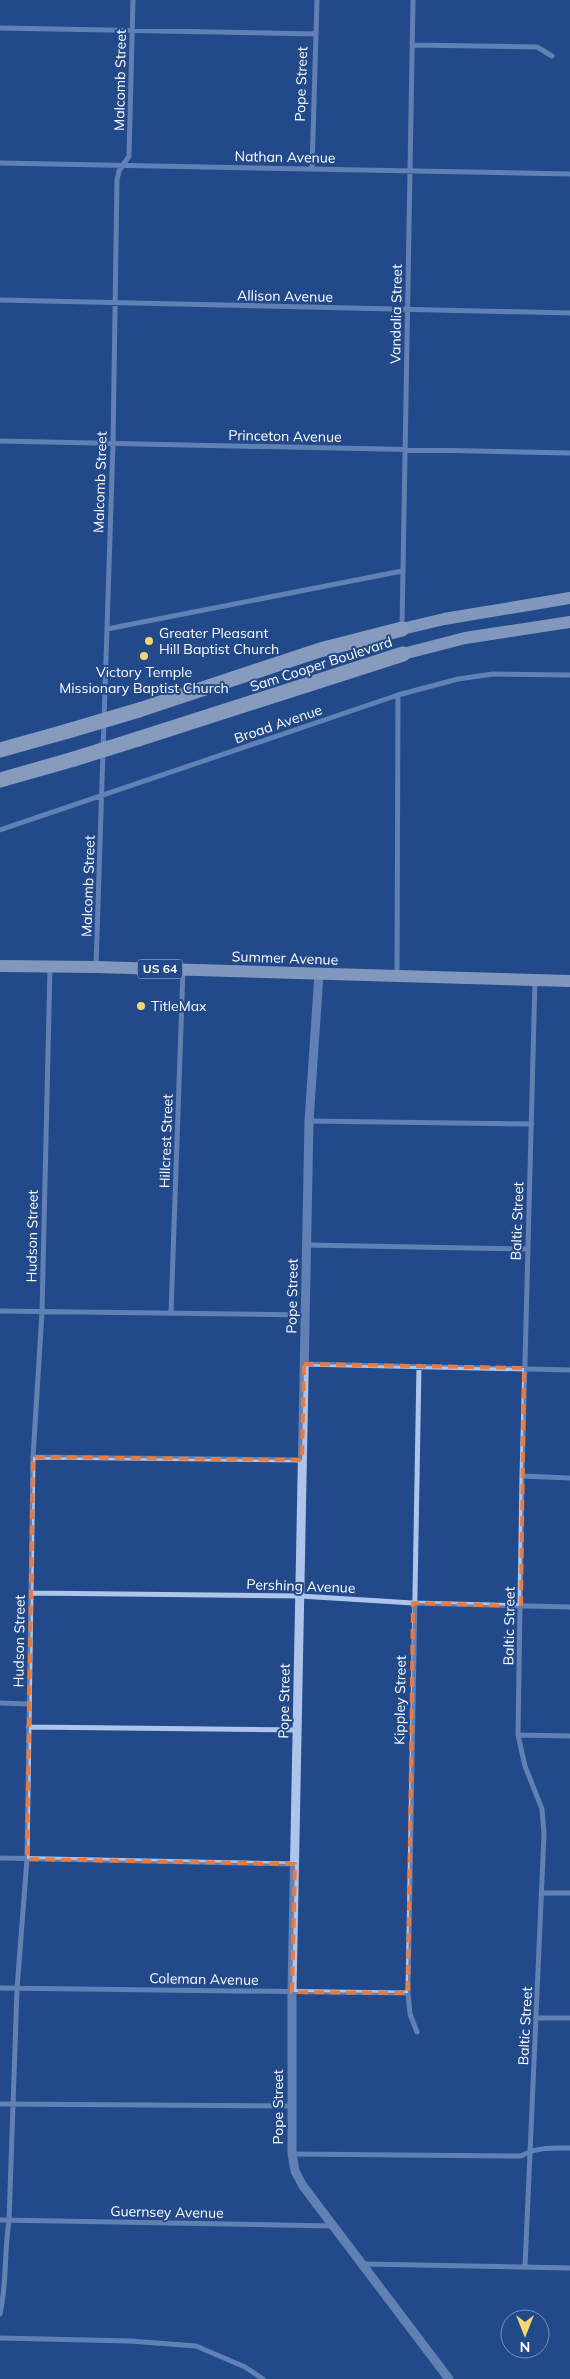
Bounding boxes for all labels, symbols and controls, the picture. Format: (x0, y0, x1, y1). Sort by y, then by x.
street label: Malcomb Street (110, 29, 130, 131)
street label: Pope Street (291, 46, 311, 122)
street label: Nathan Avenue (234, 147, 336, 167)
street label: Vandalia Street (386, 264, 406, 364)
street label: Allison Avenue (237, 286, 333, 306)
street label: Princeton Avenue (228, 426, 342, 446)
street label: Malcomb Street (89, 431, 111, 533)
place label: Greater Pleasant Hill Baptist Church (159, 624, 279, 658)
street label: Sam Cooper Boulevard (248, 633, 394, 695)
marker: Greater Pleasant Hill Baptist Church (143, 635, 155, 647)
marker: Victory Temple Missionary Baptist Church (138, 650, 150, 662)
place label: Victory Temple Missionary Baptist Church (59, 663, 229, 697)
street label: Broad Avenue (232, 701, 324, 747)
street label: Malcomb Street (77, 835, 99, 937)
street label: Summer Avenue (231, 947, 339, 969)
road number: US 64 (138, 960, 182, 979)
place label: TitleMax (151, 997, 207, 1015)
marker: TitleMax (135, 1000, 147, 1012)
street label: Hillcrest Street (155, 1093, 177, 1188)
street label: Baltic Street (507, 1181, 527, 1261)
street label: Hudson Street (22, 1189, 42, 1283)
street label: Pope Street (282, 1258, 302, 1334)
street label: Pershing Avenue (246, 1575, 356, 1597)
street label: Baltic Street (499, 1586, 519, 1666)
street label: Hudson Street (9, 1594, 29, 1688)
street label: Kippley Street (390, 1655, 410, 1745)
street label: Pope Street (274, 1663, 294, 1739)
street label: Coleman Avenue (149, 1969, 259, 1989)
street label: Baltic Street (514, 1986, 536, 2066)
street label: Pope Street (269, 2069, 287, 2145)
street label: Guernsey Avenue (110, 2202, 224, 2222)
north arrow (500, 2309, 550, 2359)
text: N (520, 2338, 530, 2356)

